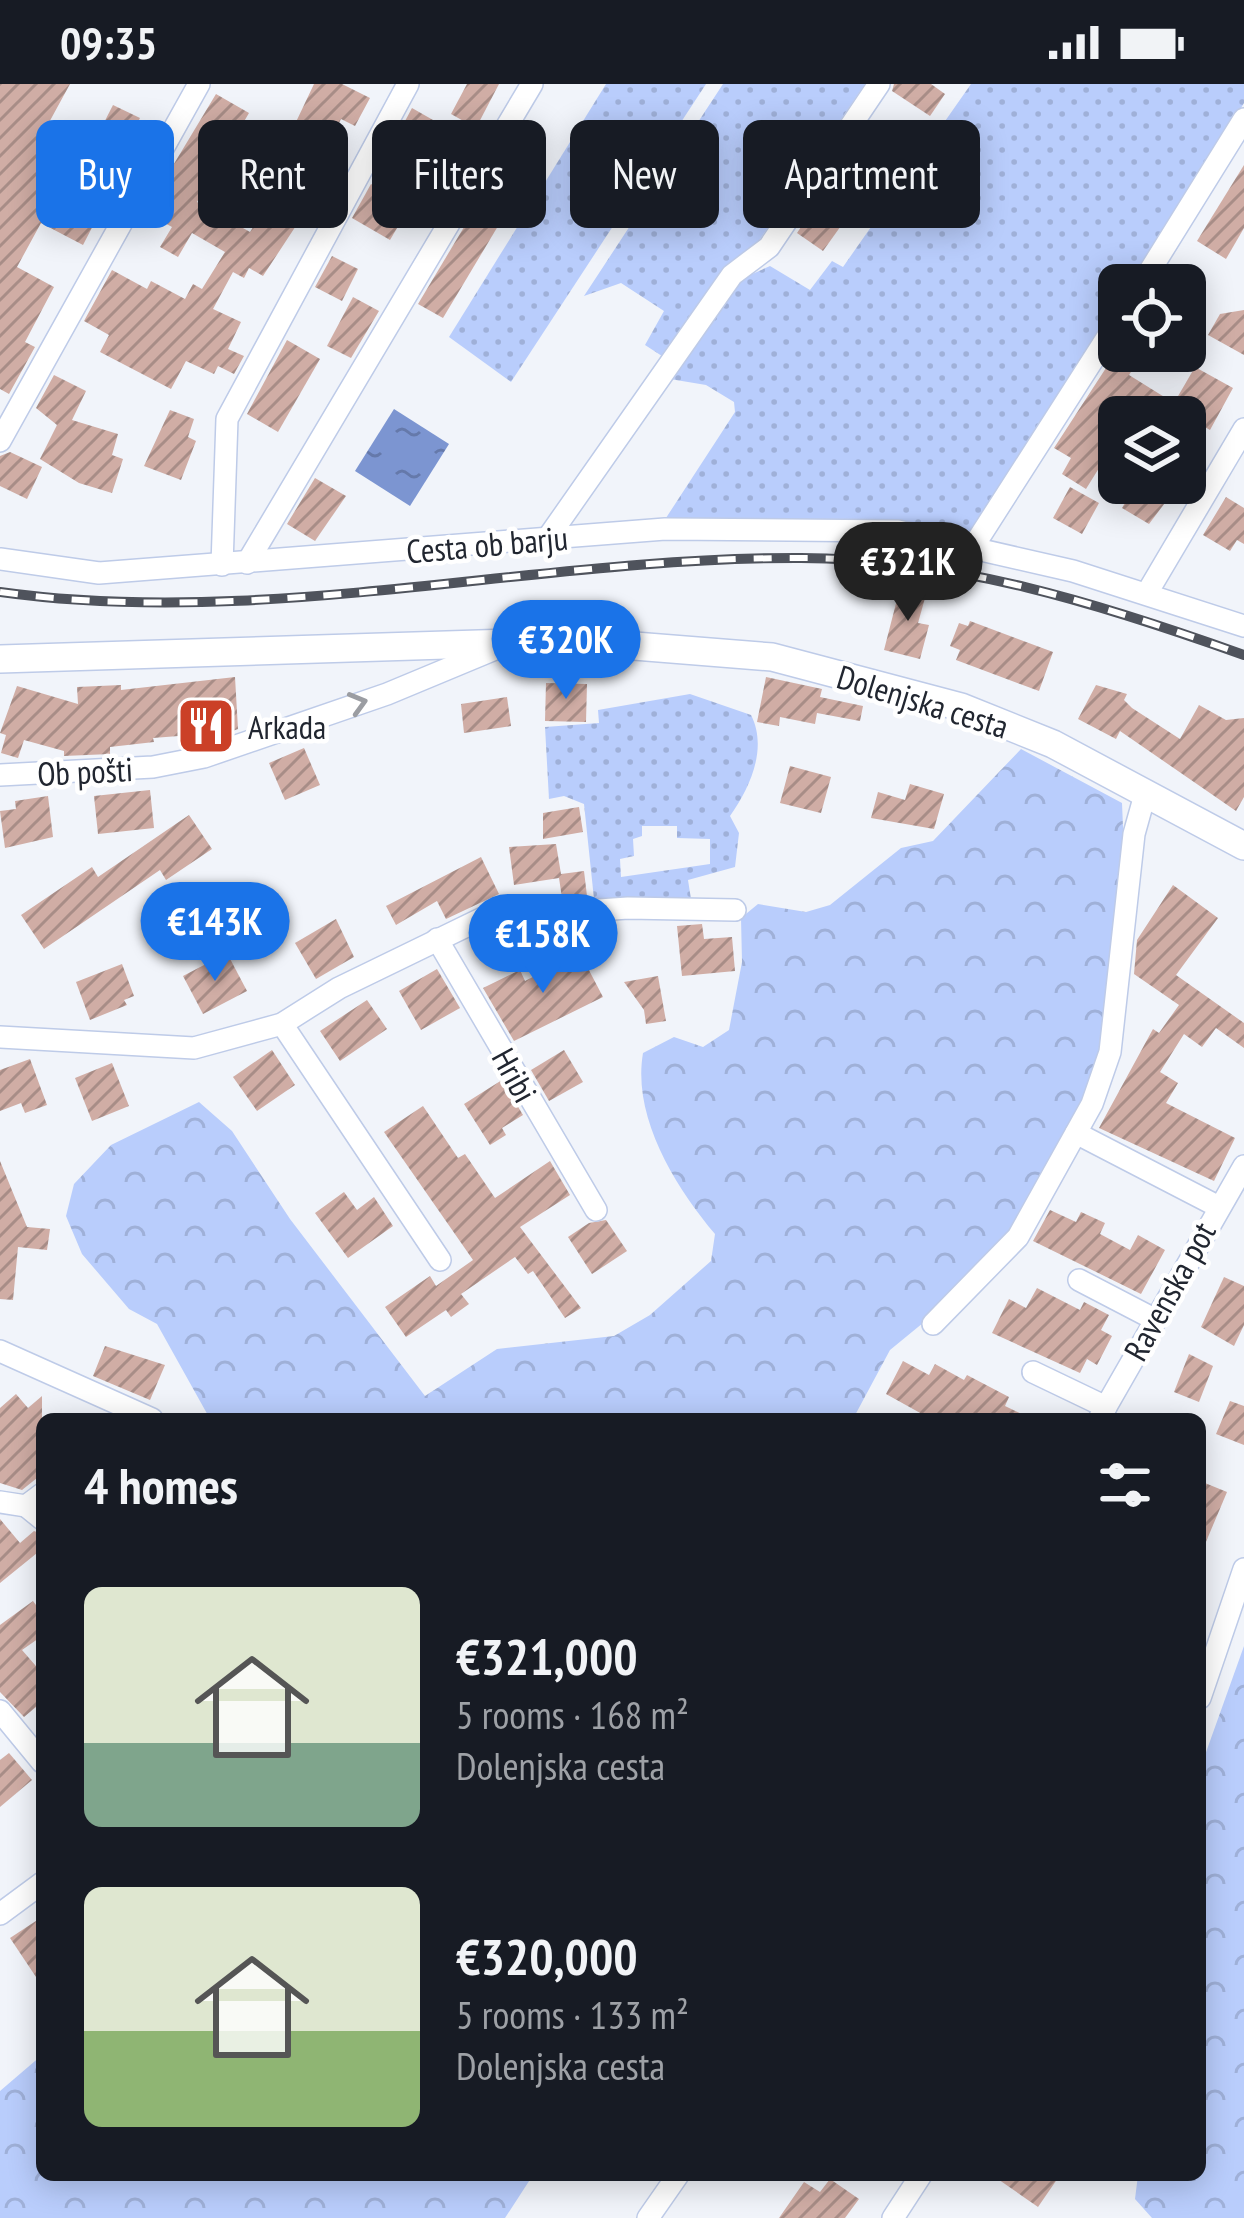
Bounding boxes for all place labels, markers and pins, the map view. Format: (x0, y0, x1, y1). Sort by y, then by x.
pin: €321K (824, 522, 992, 624)
pin: €320K (482, 600, 650, 702)
restaurant icon: Arkada (175, 695, 237, 757)
place label: Arkada (248, 705, 326, 748)
pin: €143K (131, 882, 299, 984)
pin: €158K (459, 894, 627, 996)

